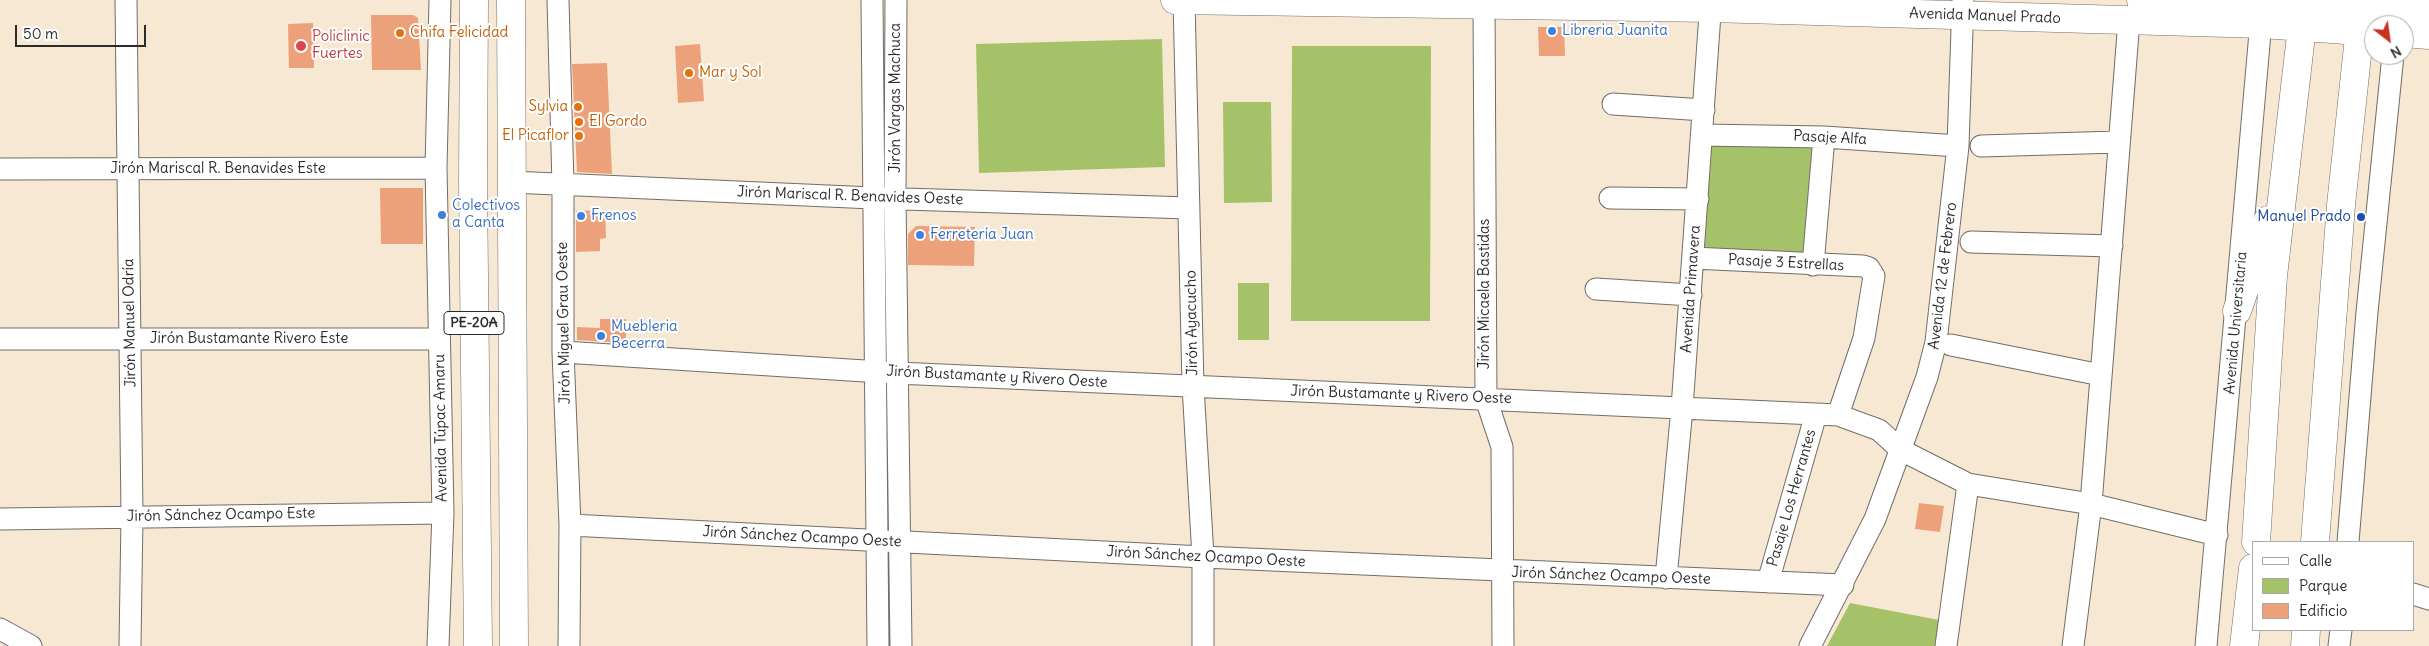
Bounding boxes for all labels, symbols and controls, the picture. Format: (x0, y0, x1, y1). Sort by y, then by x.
street label: Avenida Manuel Prado (1909, 4, 2061, 28)
scale bar (18, 15, 149, 47)
north arrow (2364, 15, 2414, 65)
place label: Libreria Juanita (1562, 22, 1668, 40)
street label: Jirón Vargas Machuca (887, 23, 905, 173)
text: 50 m (23, 24, 58, 43)
place label: Chifa Felicidad (410, 24, 508, 42)
marker: Libreria Juanita (1546, 25, 1558, 37)
marker: Chifa Felicidad (394, 27, 406, 39)
place label: Policlinic Fuertes (312, 28, 370, 63)
marker: Policlinic Fuertes (294, 39, 308, 53)
text: N (2387, 42, 2405, 62)
place label: Mar y Sol (699, 64, 762, 82)
marker: Mar y Sol (683, 67, 695, 79)
place label: Sylvia (529, 98, 568, 116)
marker: Sylvia (572, 101, 584, 113)
place label: El Gordo (589, 113, 647, 131)
marker: El Gordo (573, 116, 585, 128)
place label: El Picaflor (502, 127, 569, 145)
street label: Pasaje Alfa (1793, 127, 1867, 149)
marker: El Picaflor (573, 130, 585, 142)
street label: Jirón Mariscal R. Benavides Este (110, 160, 326, 178)
street label: Jirón Mariscal R. Benavides Oeste (737, 183, 963, 209)
place label: Colectivos a Canta (452, 197, 520, 232)
street label: Avenida 12 de Febrero (1925, 201, 1961, 351)
place label: Frenos (591, 207, 637, 225)
place label: Manuel Prado (2257, 208, 2351, 226)
marker: Colectivos a Canta (436, 209, 448, 221)
marker: Frenos (575, 210, 587, 222)
marker: Manuel Prado (2355, 211, 2367, 223)
street label: Jirón Micaela Bastidas (1476, 219, 1494, 369)
street label: Avenida Primavera (1678, 225, 1704, 353)
place label: Ferretería Juan (930, 226, 1034, 244)
marker: Ferretería Juan (914, 229, 926, 241)
street label: Jirón Miguel Grau Oeste (554, 242, 574, 404)
street label: Pasaje 3 Estrellas (1727, 251, 1845, 275)
street label: Avenida Universitaria (2221, 251, 2251, 395)
street label: Jirón Manuel Odría (120, 258, 140, 388)
street label: Jirón Ayacucho (1182, 270, 1202, 376)
road number: PE-20A (444, 312, 504, 334)
place label: Muebleria Becerra (611, 318, 678, 353)
street label: Jirón Bustamante Rivero Este (150, 330, 348, 348)
marker: Muebleria Becerra (595, 330, 607, 342)
street label: Avenida Túpac Amaru (431, 354, 451, 502)
street label: Jirón Bustamante y Rivero Oeste (886, 362, 1108, 392)
street label: Jirón Bustamante y Rivero Oeste (1290, 382, 1512, 408)
street label: Pasaje Los Herrantes (1764, 427, 1820, 569)
street label: Jirón Sánchez Ocampo Este (127, 504, 315, 526)
street label: Jirón Sánchez Ocampo Oeste (702, 523, 902, 551)
legend (2252, 541, 2414, 631)
street label: Jirón Sánchez Ocampo Oeste (1106, 543, 1306, 571)
text: Calle (2299, 551, 2332, 570)
street label: Jirón Sánchez Ocampo Oeste (1511, 564, 1711, 588)
text: Parque (2299, 576, 2347, 595)
text: Edificio (2299, 601, 2347, 620)

